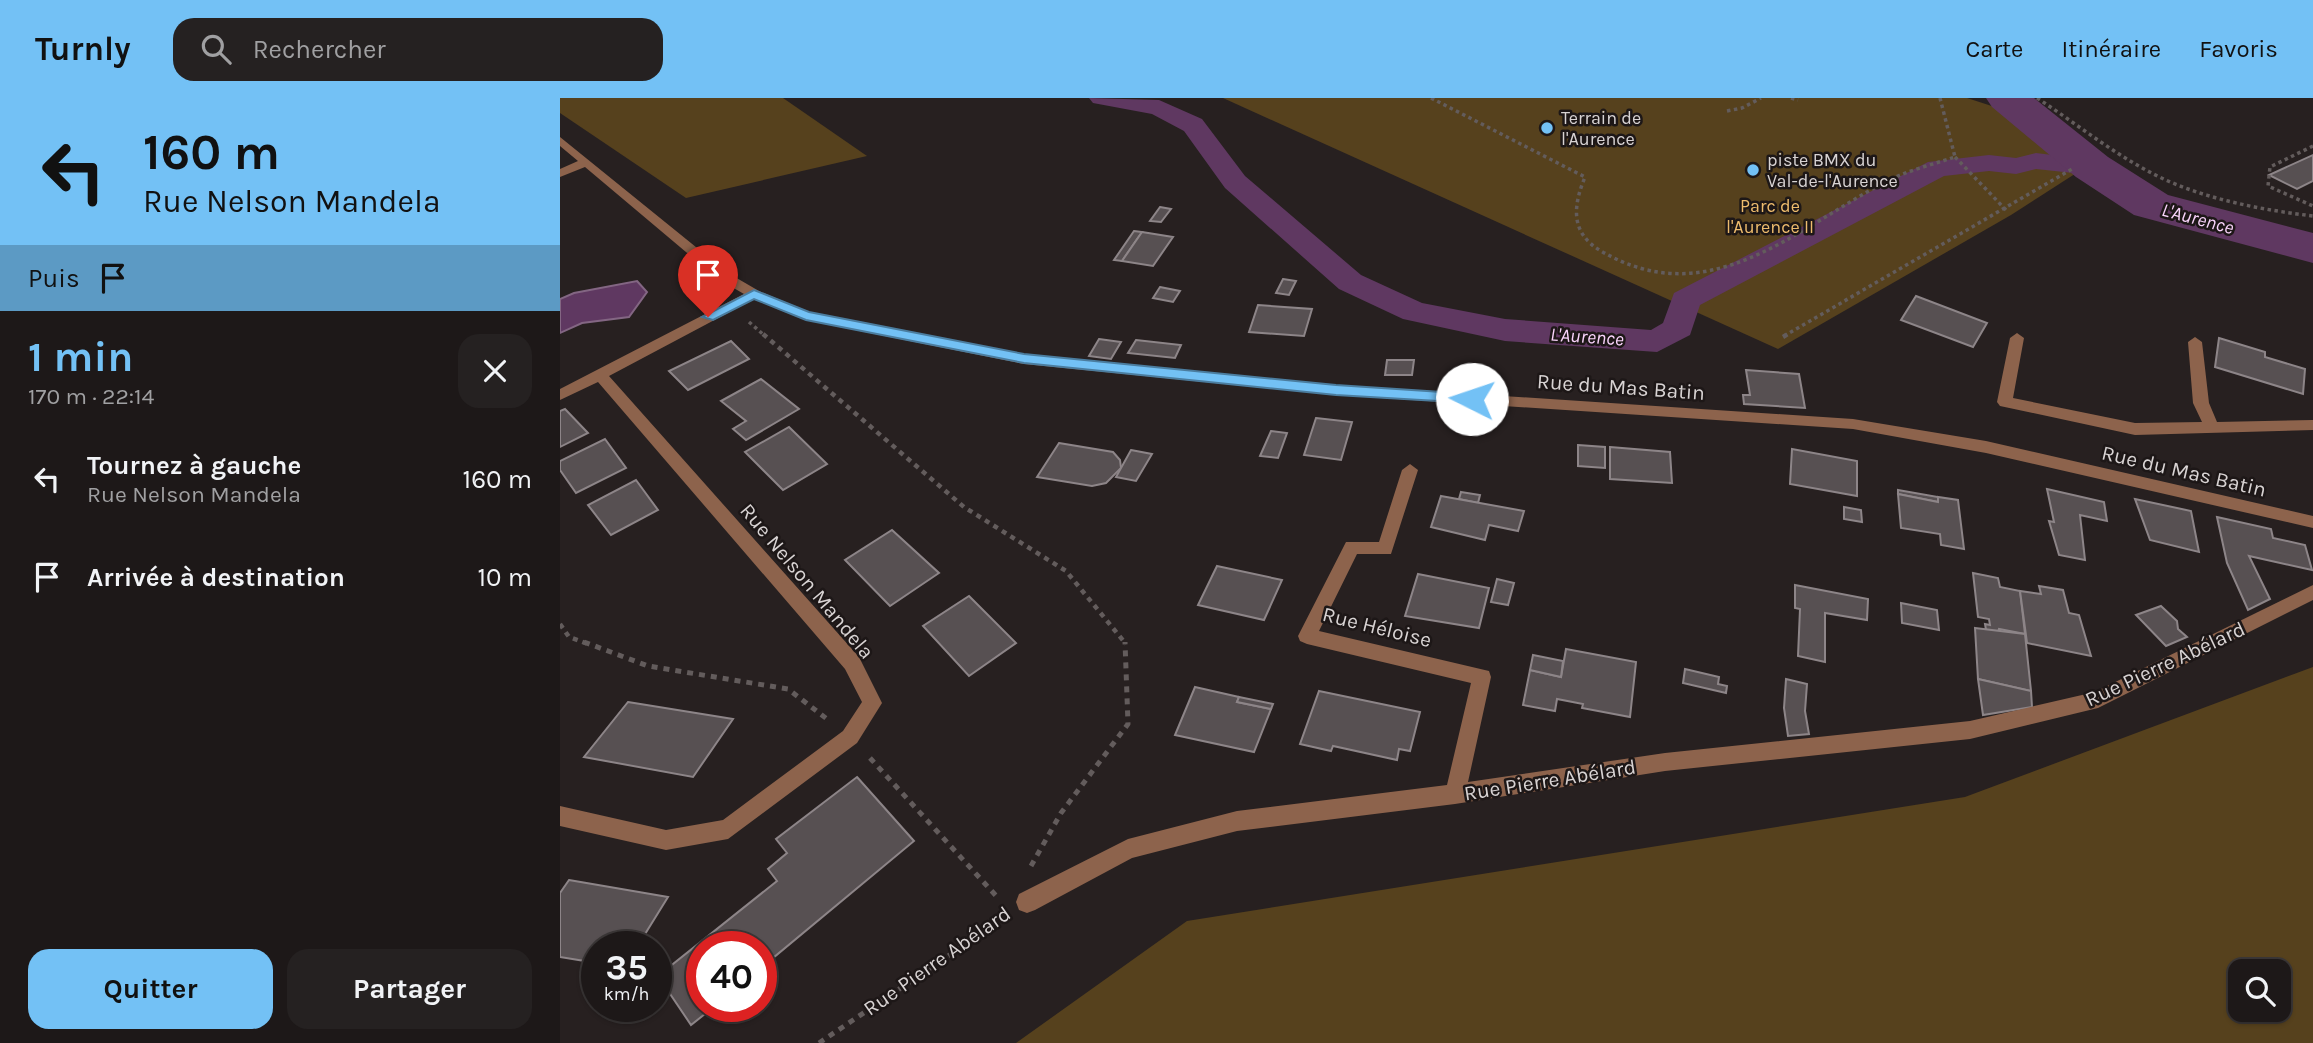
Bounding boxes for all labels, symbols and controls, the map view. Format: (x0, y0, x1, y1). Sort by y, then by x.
search box (173, 18, 663, 81)
text: Turnly (35, 30, 131, 68)
icon: search (197, 30, 235, 68)
text: Rechercher (253, 34, 386, 65)
text: Carte (1965, 35, 2023, 63)
text: Itinéraire (2061, 35, 2161, 63)
text: Favoris (2199, 35, 2278, 63)
place label: Terrain de l'Aurence (1561, 107, 1641, 150)
marker: Terrain de l'Aurence (1539, 120, 1555, 136)
text: 160 m (143, 124, 280, 181)
icon: left (28, 126, 119, 217)
place label: piste BMX du Val-de-l'Aurence (1767, 149, 1898, 192)
marker: piste BMX du Val-de-l'Aurence (1745, 162, 1761, 178)
text: Rue Nelson Mandela (143, 183, 441, 220)
park label: Parc de l'Aurence II (1726, 195, 1814, 238)
water label: L'Aurence (2159, 199, 2236, 239)
pin (678, 245, 738, 317)
icon: arrive (689, 256, 727, 294)
icon: arrive (94, 259, 132, 297)
text: Puis (28, 263, 80, 294)
water label: L'Aurence (1549, 323, 1625, 351)
text: 1 min (28, 332, 133, 382)
button: close (458, 334, 532, 408)
position arrow (1435, 362, 1509, 436)
street label: Rue du Mas Batin (1536, 369, 1706, 405)
text: 170 m · 22:14 (28, 383, 154, 410)
street label: Rue du Mas Batin (2099, 440, 2269, 502)
text: Tournez à gauche (87, 450, 301, 481)
icon: left (28, 460, 66, 498)
text: 160 m (463, 464, 532, 495)
text: Rue Nelson Mandela (87, 481, 301, 508)
street label: Rue Nelson Mandela (735, 499, 879, 663)
icon: arrive (28, 558, 66, 596)
text: Arrivée à destination (87, 562, 345, 593)
text: 10 m (477, 562, 532, 593)
street label: Rue Héloise (1320, 602, 1434, 652)
street label: Rue Pierre Abélard (2081, 616, 2249, 712)
street label: Rue Pierre Abélard (1462, 755, 1638, 805)
street label: Rue Pierre Abélard (859, 901, 1015, 1021)
speed limit sign: 40 (686, 931, 777, 1022)
text: 35 (605, 947, 648, 988)
button: Quitter (28, 949, 273, 1029)
button: Partager (287, 949, 532, 1029)
map controls (2228, 959, 2291, 1022)
button: search (2228, 959, 2291, 1022)
text: km/h (604, 983, 649, 1005)

